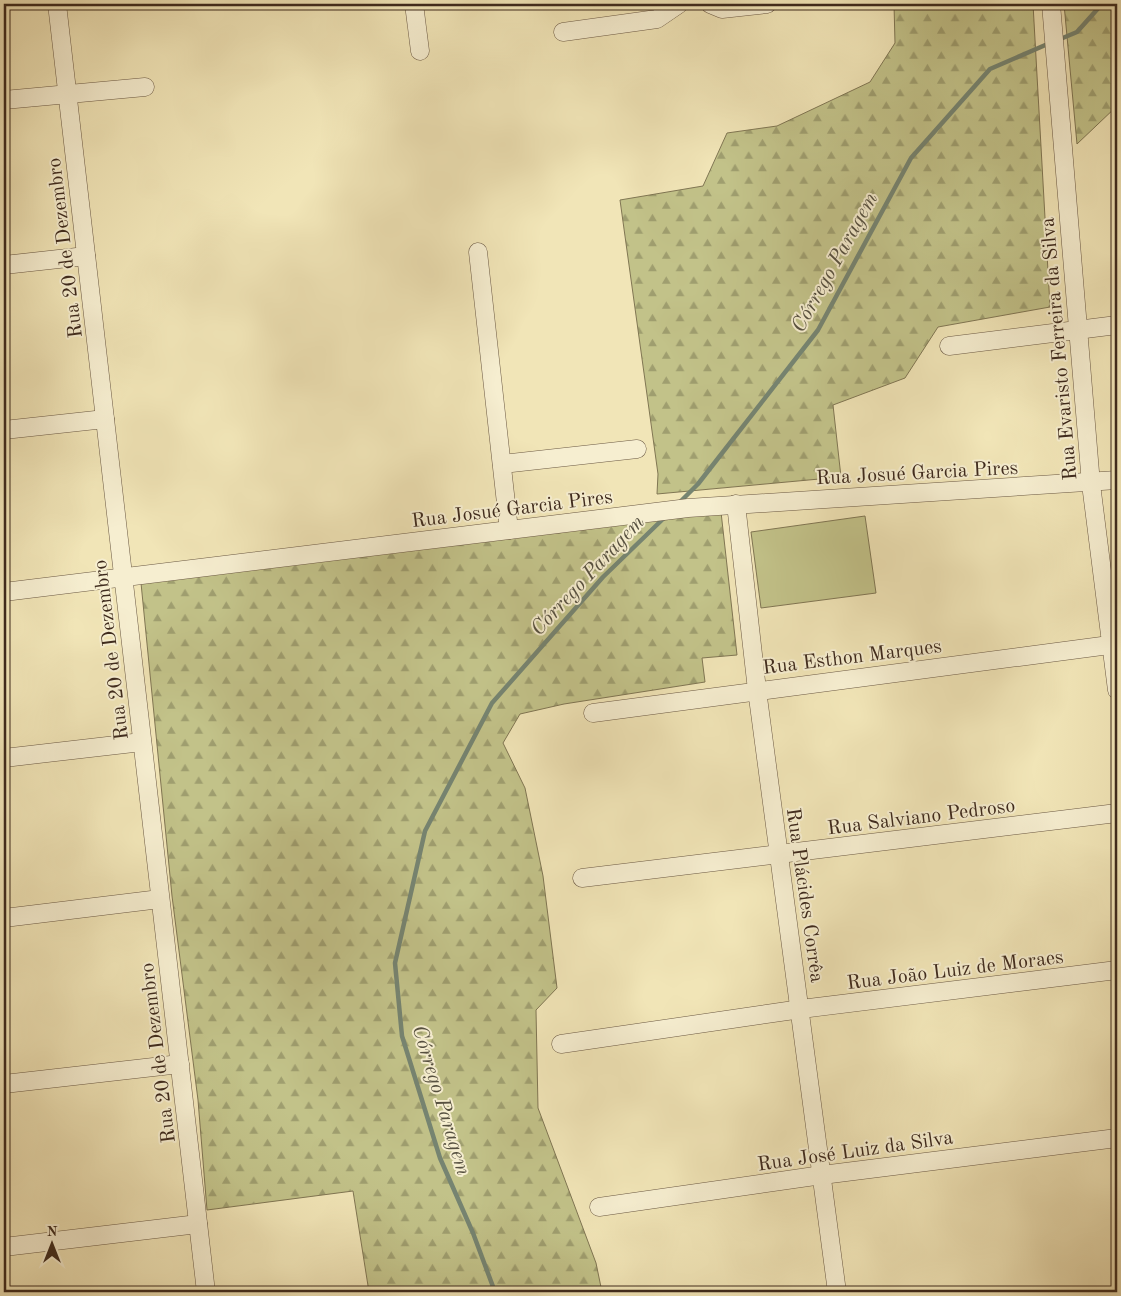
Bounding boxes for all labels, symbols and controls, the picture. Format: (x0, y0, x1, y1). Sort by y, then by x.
street label: Rua 20 de Dezembro (45, 156, 87, 339)
water label: Córrego Paragem (788, 189, 882, 336)
street label: Rua Evaristo Ferreira da Silva (1039, 216, 1081, 481)
street label: Rua Josué Garcia Pires (815, 459, 1019, 489)
street label: Rua Josué Garcia Pires (411, 488, 614, 532)
water label: Córrego Paragem (527, 512, 649, 640)
street label: Rua 20 de Dezembro (91, 558, 133, 741)
street label: Rua Esthon Marques (761, 637, 943, 679)
street label: Rua Salviano Pedroso (826, 797, 1016, 839)
street label: Rua Plácides Corrêa (782, 807, 826, 984)
street label: Rua João Luiz de Moraes (846, 948, 1065, 994)
street label: Rua 20 de Dezembro (138, 961, 180, 1144)
water label: Córrego Paragem (408, 1023, 473, 1178)
street label: Rua José Luiz da Silva (756, 1128, 955, 1176)
north arrow (28, 1218, 78, 1268)
text: N (47, 1225, 58, 1239)

